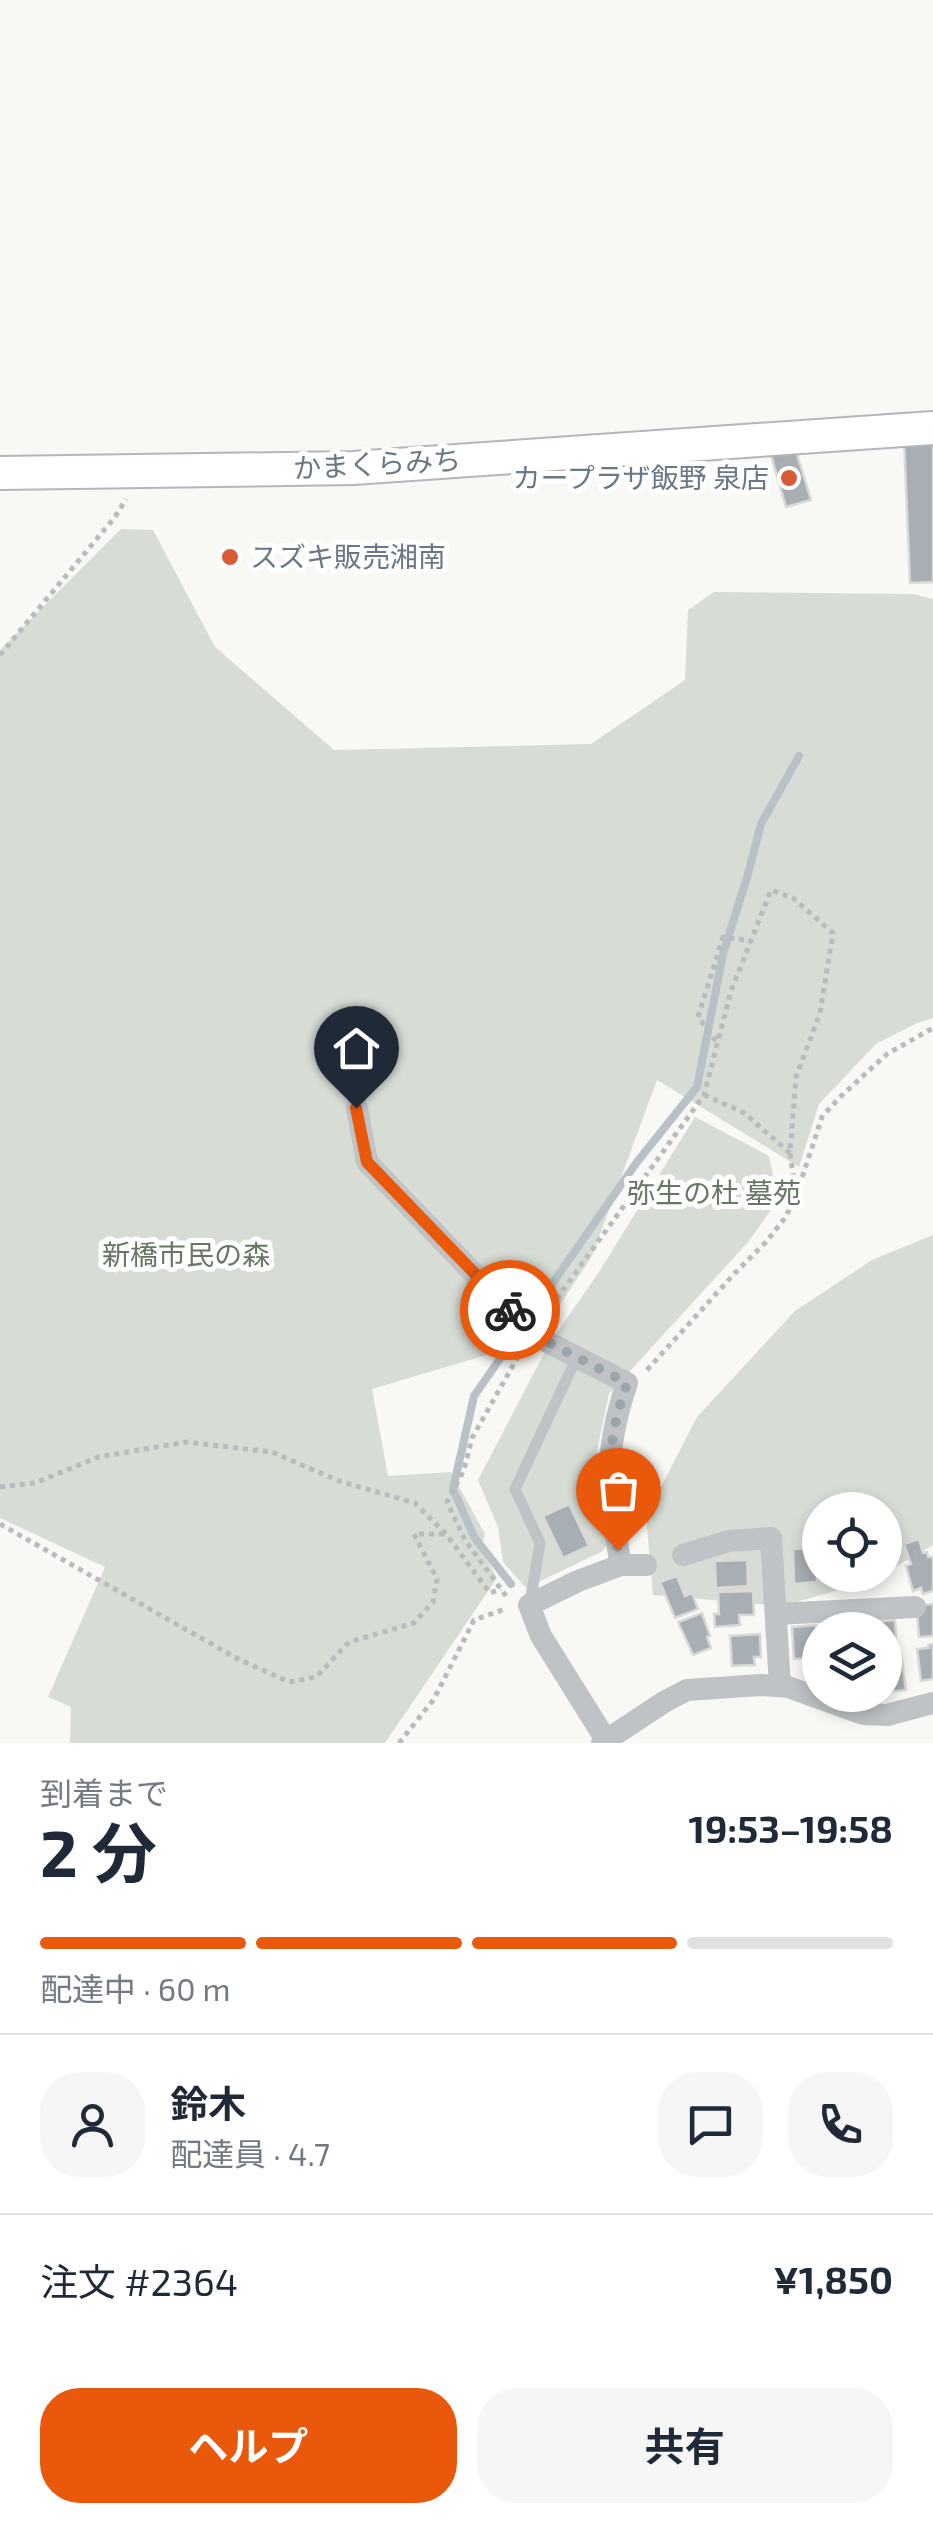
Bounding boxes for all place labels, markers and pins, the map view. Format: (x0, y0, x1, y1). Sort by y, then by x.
place label: カープラザ飯野 泉店 (512, 460, 769, 494)
marker: カープラザ飯野 泉店 (778, 467, 800, 489)
place label: スズキ販売湘南 (250, 539, 446, 573)
marker: スズキ販売湘南 (219, 546, 241, 568)
pin (314, 1006, 399, 1109)
pin (576, 1448, 661, 1551)

